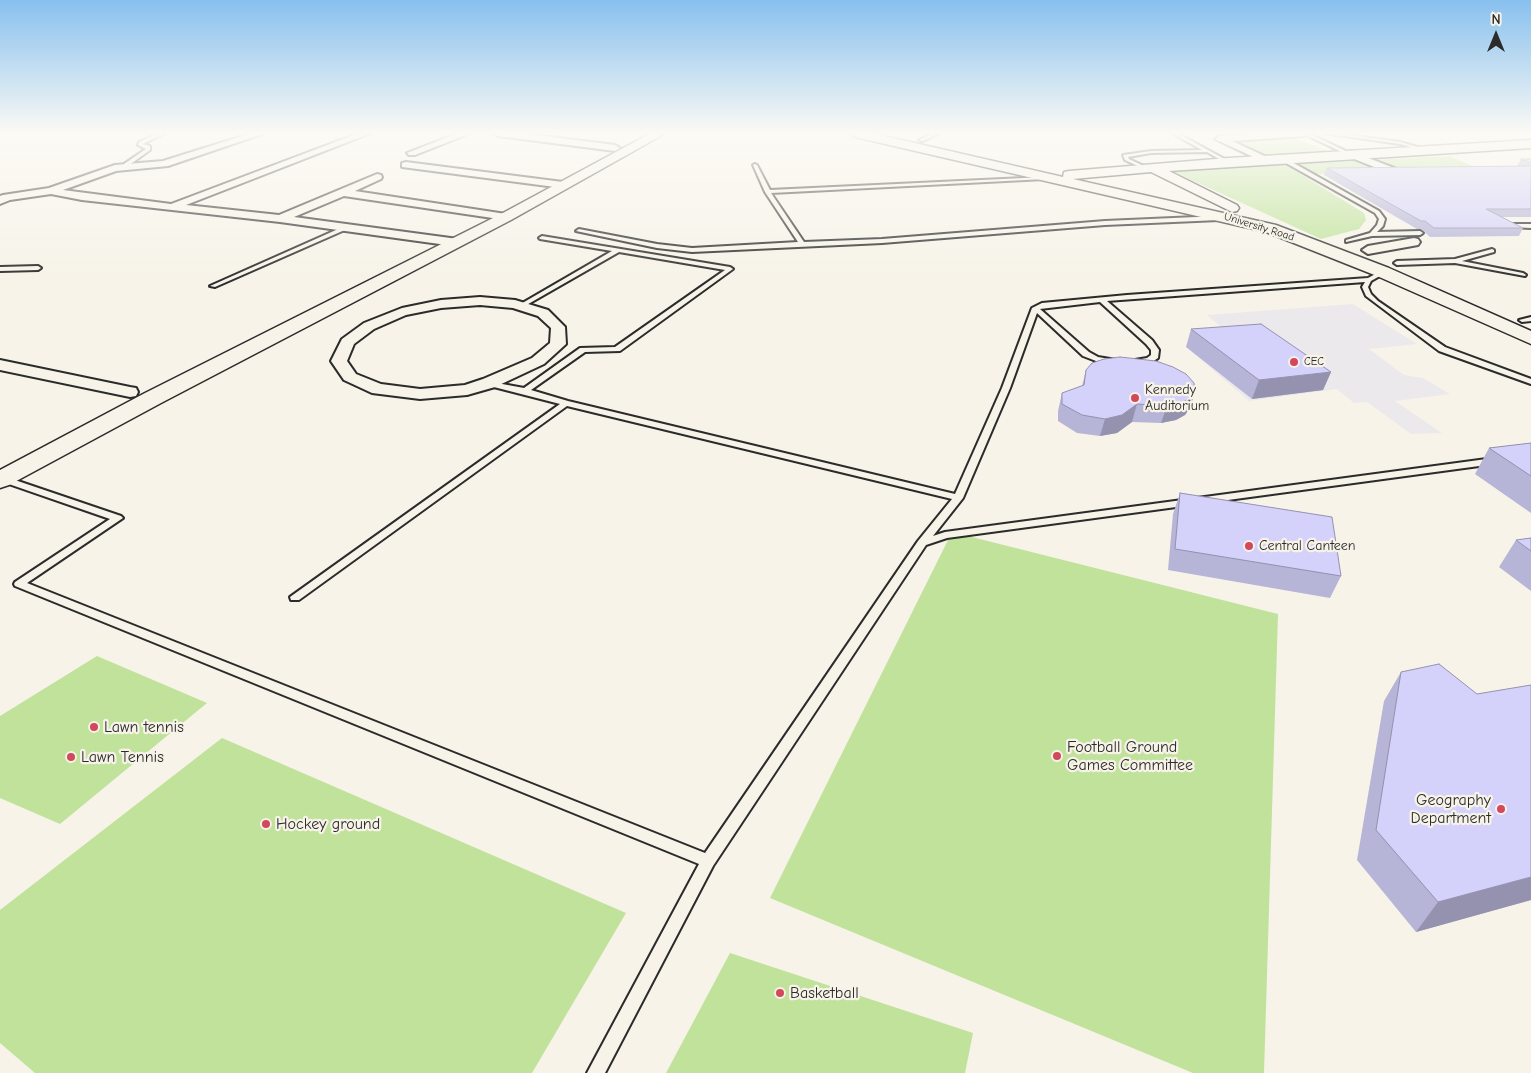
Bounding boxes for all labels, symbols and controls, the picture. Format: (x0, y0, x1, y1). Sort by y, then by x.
north arrow (1471, 10, 1521, 60)
text: N (1491, 11, 1501, 28)
street label: University Road (1222, 210, 1296, 244)
place label: CEC (1304, 355, 1324, 369)
marker: CEC (1288, 356, 1300, 368)
place label: Kennedy Auditorium (1145, 382, 1209, 414)
marker: Kennedy Auditorium (1129, 392, 1141, 404)
place label: Central Canteen (1259, 538, 1356, 554)
marker: Central Canteen (1243, 540, 1255, 552)
place label: Lawn tennis (104, 717, 184, 737)
marker: Lawn tennis (88, 721, 100, 733)
place label: Football Ground Games Committee (1067, 737, 1193, 775)
place label: Lawn Tennis (81, 747, 164, 767)
marker: Football Ground Games Committee (1051, 750, 1063, 762)
marker: Lawn Tennis (65, 751, 77, 763)
place label: Geography Department (1411, 790, 1491, 828)
marker: Geography Department (1495, 803, 1507, 815)
place label: Hockey ground (276, 814, 380, 834)
marker: Hockey ground (260, 818, 272, 830)
place label: Basketball (790, 983, 859, 1003)
marker: Basketball (774, 987, 786, 999)

